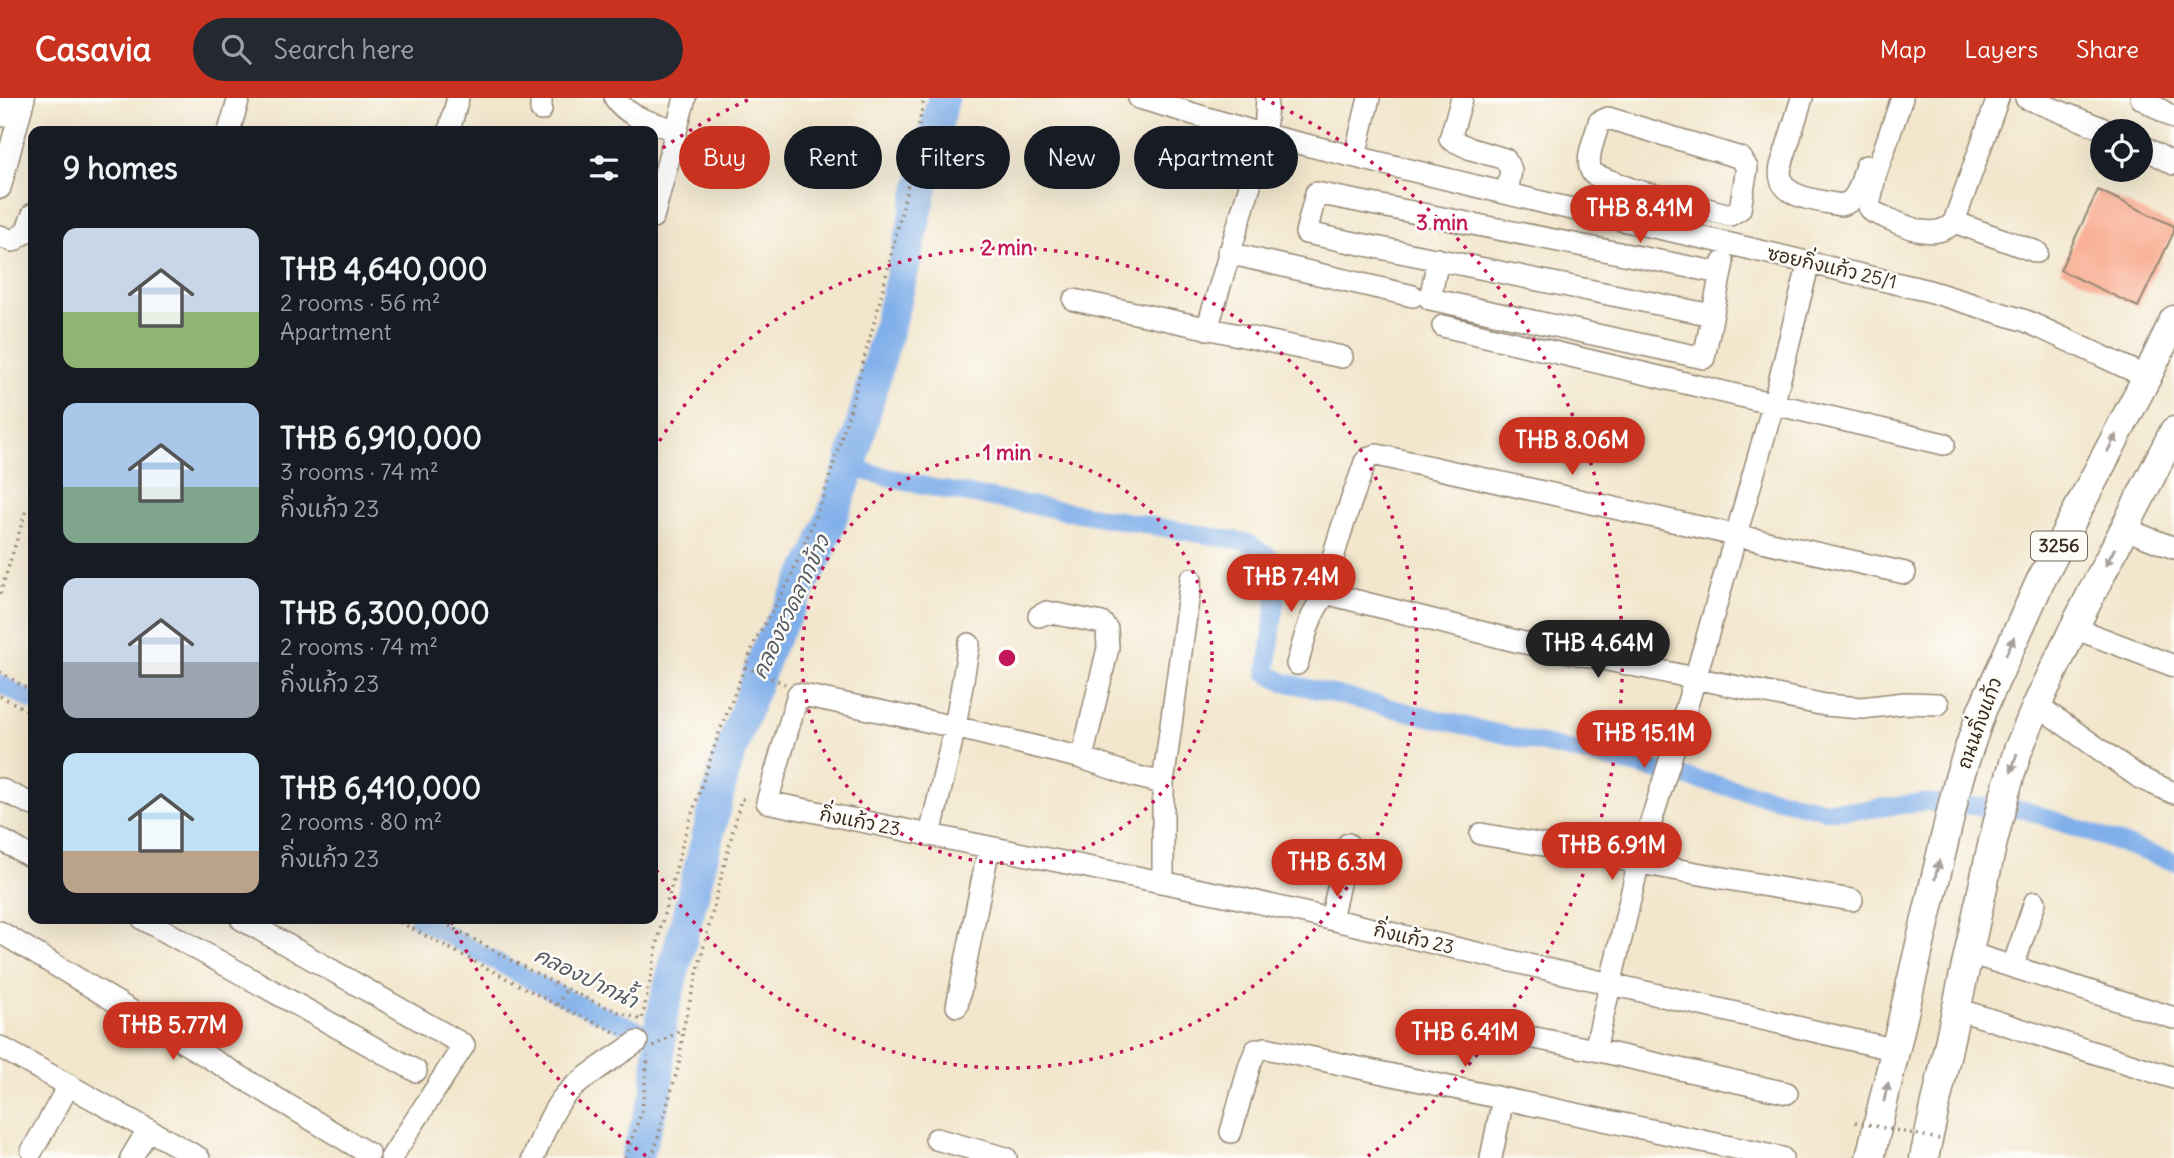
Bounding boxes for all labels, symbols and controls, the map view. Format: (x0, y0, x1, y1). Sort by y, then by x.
search box (193, 18, 683, 81)
text: Casavia (35, 28, 151, 70)
icon: search (217, 30, 255, 68)
text: Search here (273, 33, 414, 66)
text: Map (1880, 34, 1926, 64)
text: Layers (1964, 34, 2038, 64)
text: Share (2076, 34, 2139, 64)
map controls (2090, 119, 2153, 182)
button: locate (2090, 119, 2153, 182)
chip: Buy (679, 126, 770, 189)
chip: Rent (784, 126, 882, 189)
chip: Filters (896, 126, 1010, 189)
chip: New (1024, 126, 1120, 189)
chip: Apartment (1134, 126, 1298, 189)
text: 9 homes (63, 149, 178, 187)
icon: filters (585, 149, 623, 187)
pin: THB 8.41M (1560, 186, 1720, 245)
text: THB 8.41M (1586, 193, 1694, 222)
text: 3 min (1416, 209, 1468, 236)
text: 2 min (981, 234, 1033, 261)
street label: ซอยกิ่งแก้ว 25/1 (1765, 236, 1900, 294)
text: THB 4,640,000 (280, 250, 488, 288)
icon: home (119, 256, 203, 340)
text: 2 rooms · 56 m² (280, 288, 441, 317)
text: Apartment (280, 317, 392, 346)
pin: THB 8.06M (1492, 418, 1652, 477)
text: THB 6,910,000 (280, 419, 482, 457)
text: THB 8.06M (1515, 425, 1629, 454)
icon: home (119, 431, 203, 515)
one-way arrow (2107, 433, 2118, 453)
text: 1 min (983, 439, 1031, 466)
text: 3 rooms · 74 m² (280, 457, 439, 486)
text: กิ่งแก้ว 23 (280, 494, 379, 523)
water label: คลองชวดลากข้าว (746, 530, 836, 683)
road number: 3256 (2031, 532, 2087, 560)
one-way arrow (2105, 548, 2117, 568)
pin: THB 7.4M (1219, 554, 1363, 614)
text: THB 7.4M (1243, 562, 1339, 591)
text: THB 6,300,000 (280, 594, 490, 632)
icon: home (119, 606, 203, 690)
pin: THB 4.64M (1518, 620, 1678, 680)
text: THB 4.64M (1542, 628, 1654, 657)
text: 2 rooms · 74 m² (280, 632, 438, 661)
one-way arrow (2004, 636, 2016, 656)
centre of rings (995, 646, 1019, 670)
text: กิ่งแก้ว 23 (280, 669, 379, 698)
street label: ถนนกิ่งแก้ว (1947, 673, 2007, 772)
pin: THB 15.1M (1564, 710, 1724, 770)
text: THB 15.1M (1592, 718, 1696, 747)
one-way arrow (2009, 753, 2019, 774)
text: THB 6,410,000 (280, 769, 481, 807)
icon: home (119, 781, 203, 865)
street label: กิ่งแก้ว 23 (817, 797, 903, 841)
text: 2 rooms · 80 m² (280, 807, 442, 836)
pin: THB 6.91M (1532, 822, 1692, 882)
text: THB 6.91M (1558, 830, 1666, 859)
pin: THB 6.3M (1265, 840, 1409, 899)
text: กิ่งแก้ว 23 (280, 844, 379, 873)
text: THB 6.3M (1288, 847, 1386, 876)
one-way arrow (1931, 859, 1942, 881)
street label: กิ่งแก้ว 23 (1371, 913, 1458, 959)
water label: คลองปากน้ำ (530, 936, 646, 1015)
pin: THB 5.77M (93, 1002, 253, 1062)
text: THB 5.77M (119, 1010, 227, 1039)
pin: THB 6.41M (1385, 1010, 1545, 1069)
text: THB 6.41M (1411, 1017, 1519, 1046)
one-way arrow (1881, 1081, 1892, 1103)

